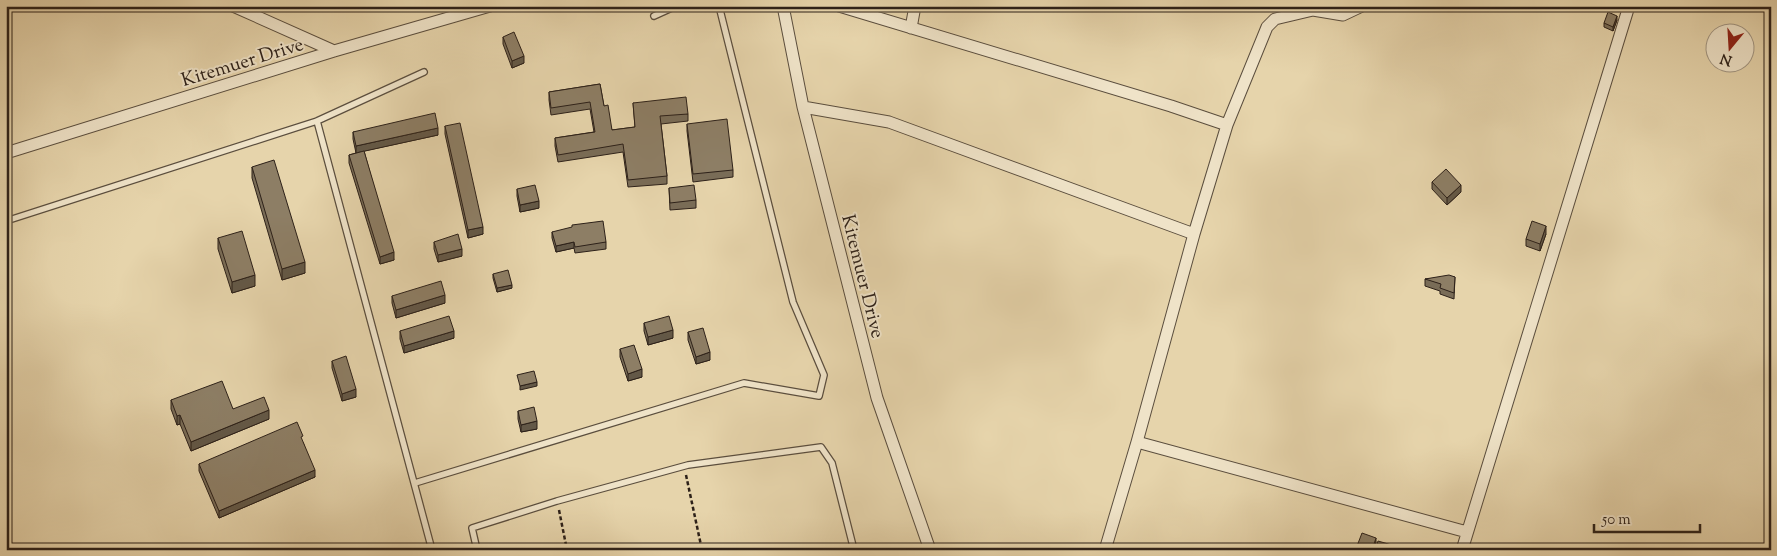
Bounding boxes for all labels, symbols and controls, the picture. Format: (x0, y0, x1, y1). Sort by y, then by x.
north arrow (1704, 22, 1754, 72)
street label: Kitemuer Drive (178, 32, 307, 95)
text: N (1718, 47, 1735, 70)
street label: Kitemuer Drive (833, 212, 890, 341)
scale bar (1594, 501, 1701, 533)
text: 50 m (1601, 510, 1631, 531)

